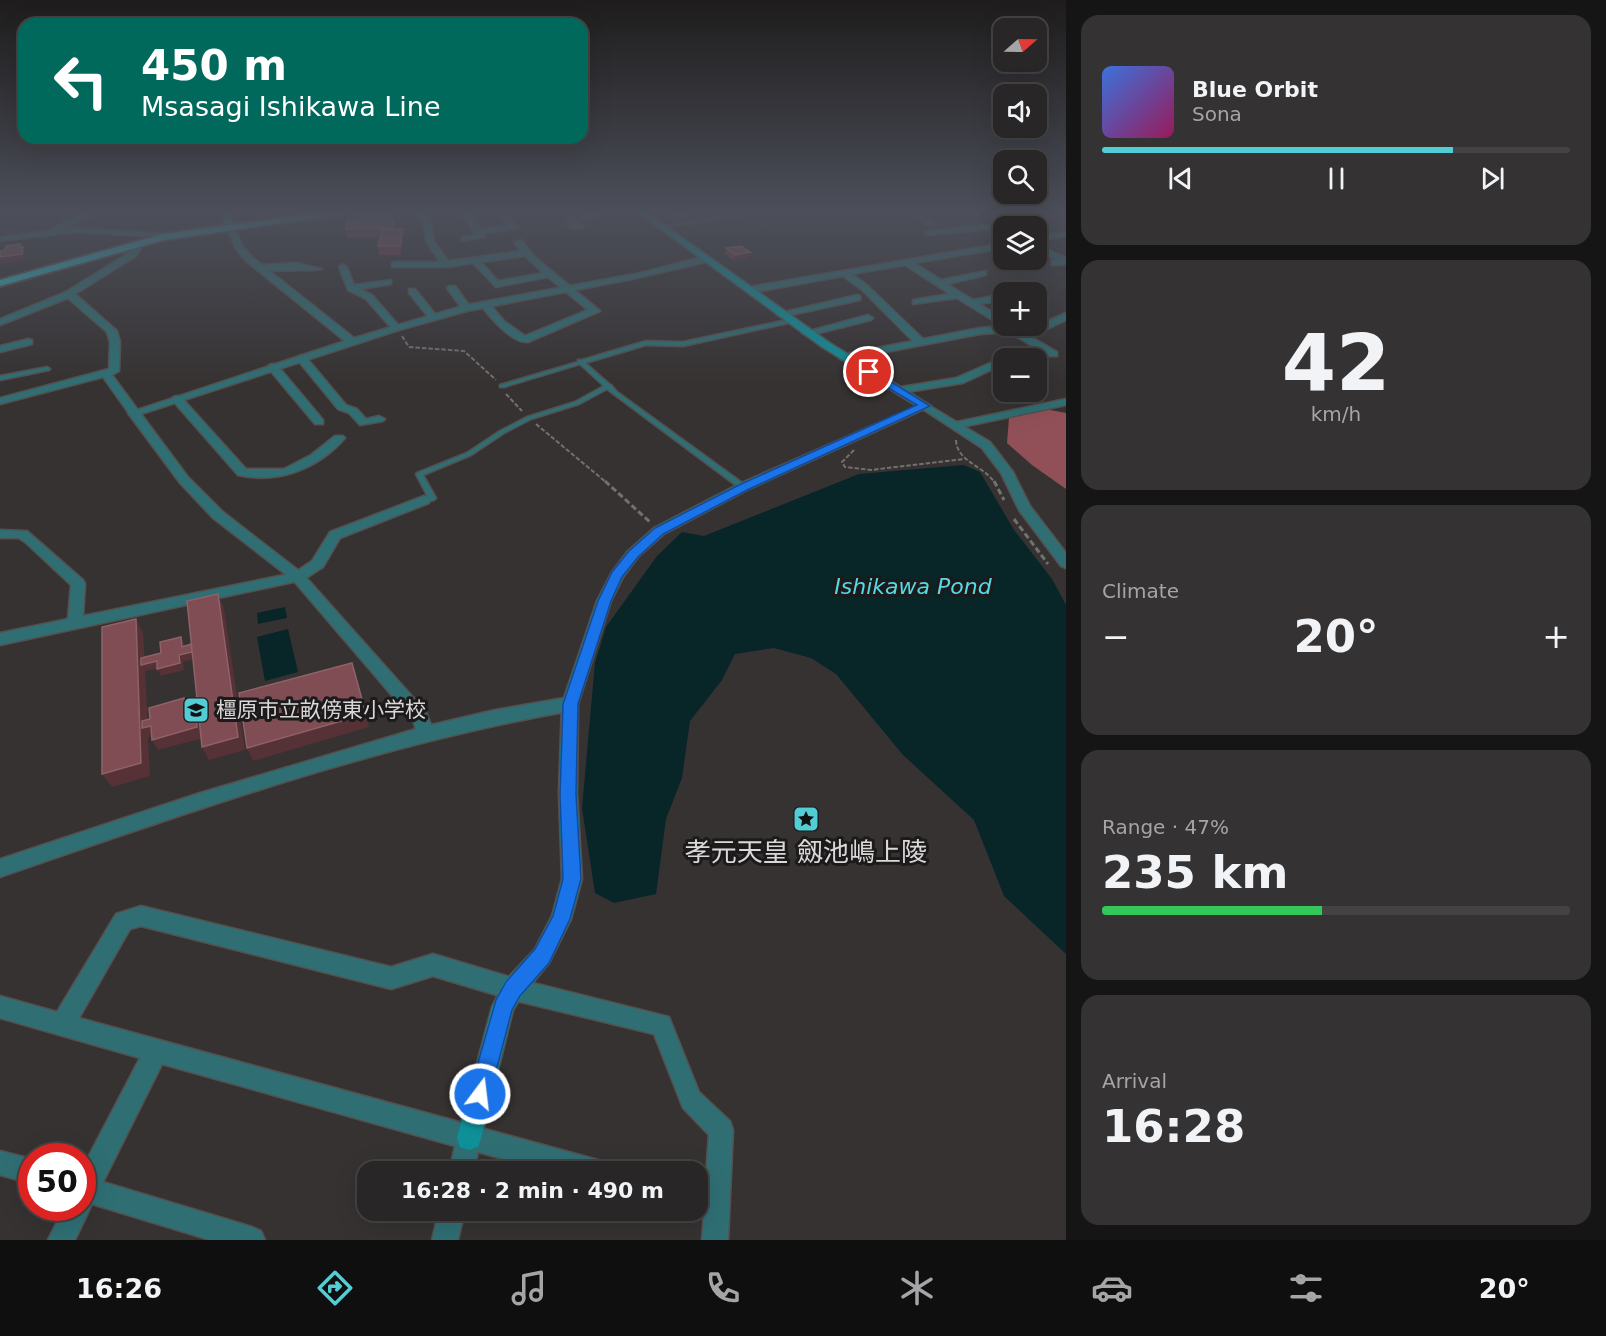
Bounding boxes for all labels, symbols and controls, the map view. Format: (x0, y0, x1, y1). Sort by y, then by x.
north arrow (993, 18, 1047, 72)
map controls (993, 18, 1047, 402)
text: 450 m (141, 41, 287, 90)
icon: left (42, 42, 120, 120)
text: Blue Orbit (1192, 77, 1318, 102)
button: sound (993, 84, 1047, 138)
text: Msasagi Ishikawa Line (141, 91, 441, 122)
text: Sona (1192, 102, 1242, 126)
button: search (993, 150, 1047, 204)
icon: previous (1164, 162, 1197, 195)
icon: pause (1320, 162, 1353, 195)
icon: next (1476, 162, 1509, 195)
button: layers (993, 216, 1047, 270)
button: + (993, 282, 1047, 336)
text: 42 (1282, 318, 1390, 408)
pin (843, 346, 894, 397)
button: − (993, 348, 1047, 402)
icon: arrive (852, 355, 885, 388)
text: km/h (1311, 402, 1361, 426)
water label: Ishikawa Pond (834, 574, 993, 599)
text: Climate (1102, 579, 1179, 603)
text: 20° (1293, 610, 1379, 663)
text: − (1102, 617, 1130, 656)
text: + (1542, 617, 1570, 656)
school or university icon: 橿原市立畝傍東小学校 (181, 695, 211, 725)
place label: 橿原市立畝傍東小学校 (216, 698, 426, 722)
place icon: 孝元天皇 劔池嶋上陵 (791, 804, 821, 834)
text: Range · 47% (1102, 815, 1229, 839)
place label: 孝元天皇 劔池嶋上陵 (685, 837, 927, 867)
text: 235 km (1102, 846, 1288, 899)
position arrow (448, 1062, 512, 1126)
text: Arrival (1102, 1069, 1167, 1093)
text: 16:28 (1102, 1100, 1245, 1153)
speed limit sign: 50 (18, 1143, 96, 1221)
text: 16:28 · 2 min · 490 m (401, 1178, 664, 1203)
icon: directions (314, 1267, 356, 1309)
icon: music (508, 1267, 550, 1309)
icon: phone (702, 1267, 744, 1309)
icon: climate (896, 1267, 938, 1309)
icon: car (1091, 1267, 1133, 1309)
icon: filters (1285, 1267, 1327, 1309)
text: 16:26 (76, 1273, 162, 1304)
text: 20° (1479, 1273, 1530, 1304)

